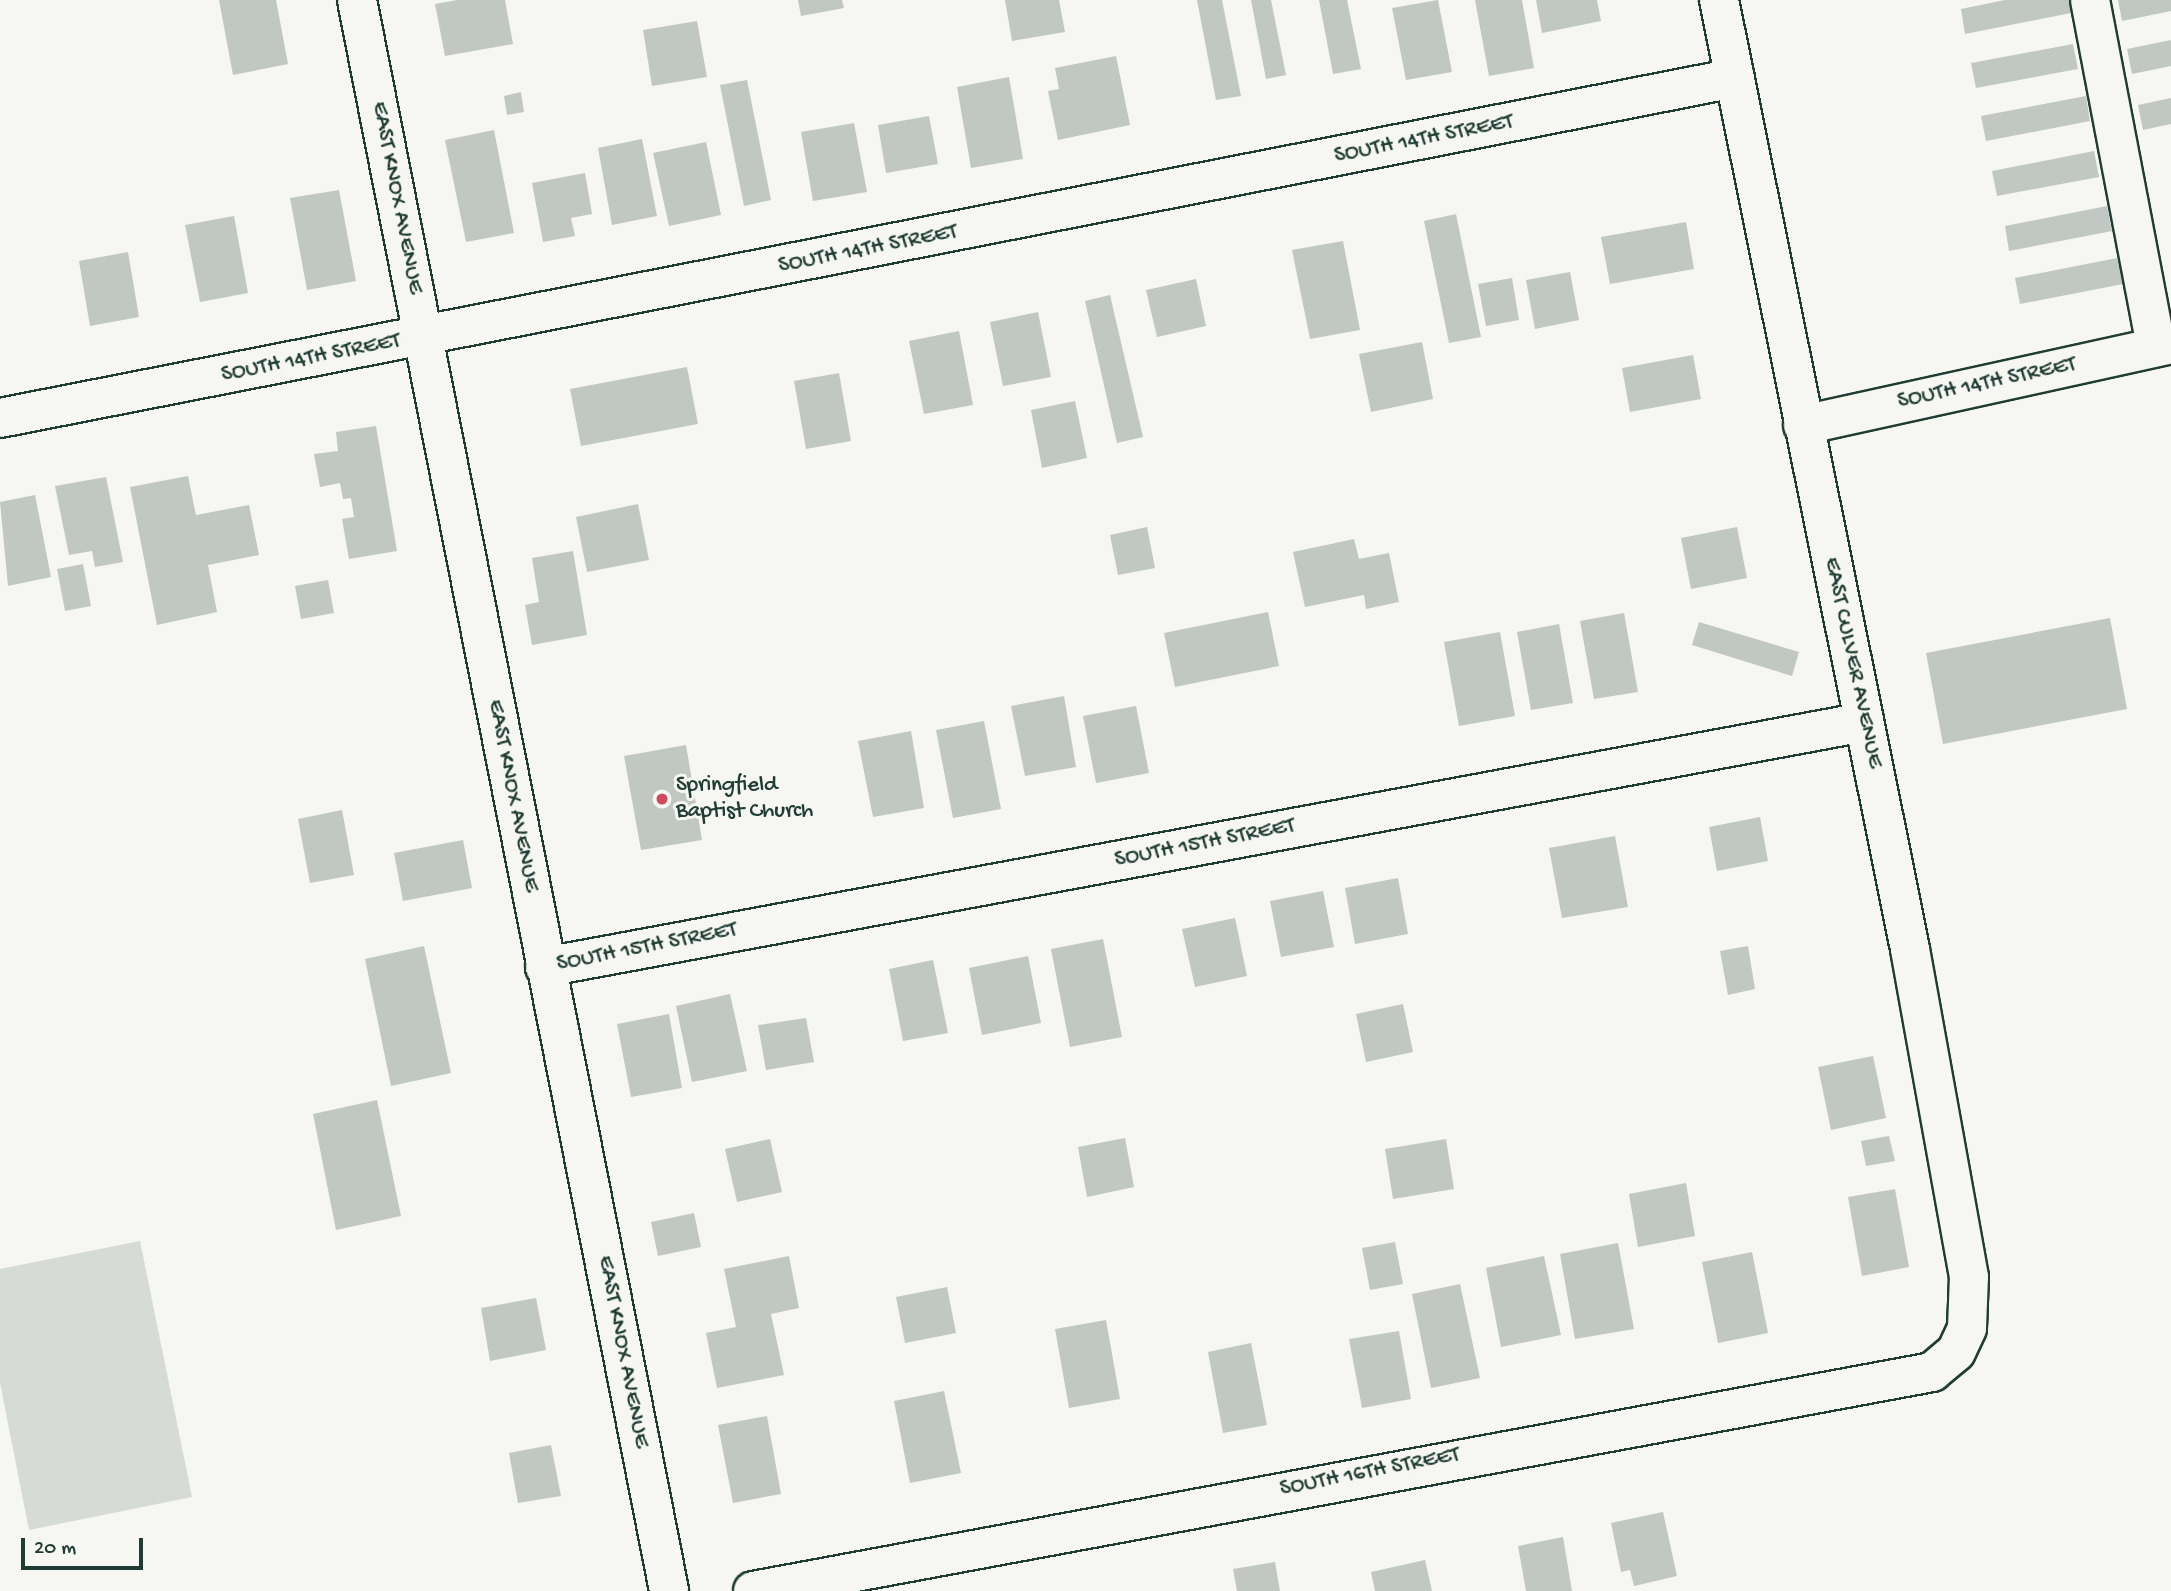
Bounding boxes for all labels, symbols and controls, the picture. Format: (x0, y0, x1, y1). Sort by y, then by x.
street label: EAST KNOX AVENUE (364, 99, 428, 297)
street label: SOUTH 14TH STREET (1332, 109, 1516, 171)
street label: SOUTH 14TH STREET (776, 219, 960, 281)
street label: SOUTH 14TH STREET (219, 328, 403, 390)
street label: SOUTH 14TH STREET (1895, 352, 2079, 416)
street label: EAST CULVER AVENUE (1816, 555, 1888, 771)
street label: EAST KNOX AVENUE (480, 697, 544, 895)
place label: Springfield Baptist Church (676, 772, 813, 826)
marker: Springfield Baptist Church (654, 791, 670, 807)
street label: SOUTH 15TH STREET (1112, 813, 1298, 875)
street label: SOUTH 15TH STREET (554, 917, 740, 979)
street label: EAST KNOX AVENUE (590, 1253, 654, 1451)
street label: SOUTH 16TH STREET (1278, 1442, 1462, 1504)
scale bar (24, 1524, 147, 1568)
text: 20 m (34, 1537, 76, 1562)

